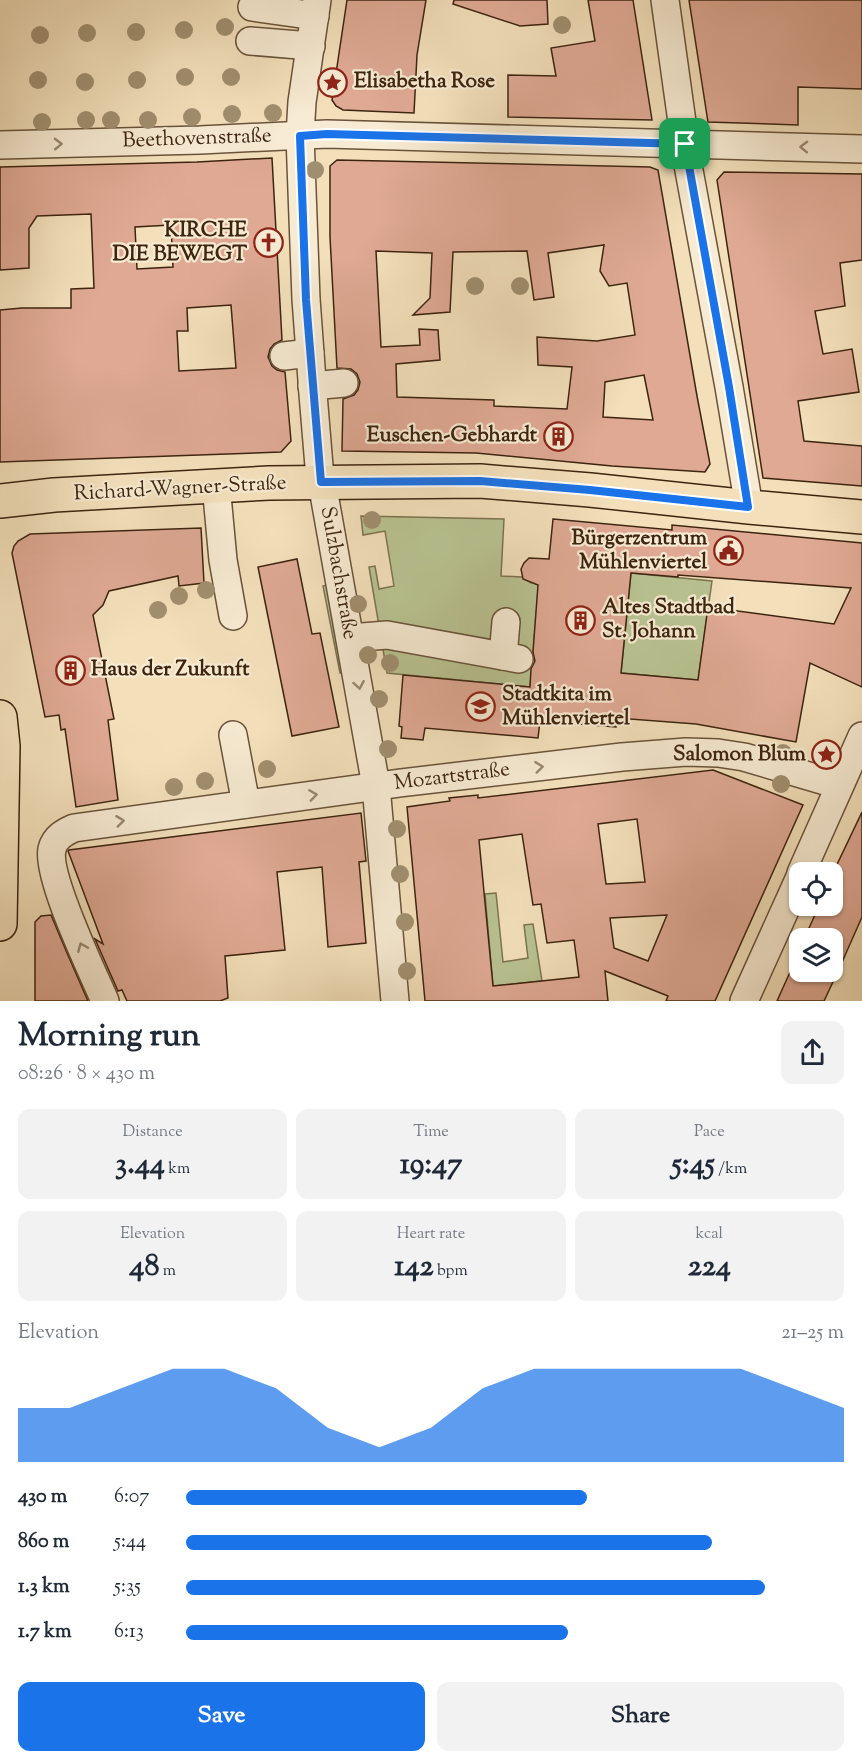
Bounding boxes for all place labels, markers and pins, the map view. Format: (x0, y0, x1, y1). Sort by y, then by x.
place icon: Elisabetha Rose (317, 66, 349, 98)
place label: Elisabetha Rose (354, 67, 495, 97)
pin (659, 118, 710, 169)
place label: KIRCHE DIE BEWEGT (112, 216, 247, 270)
church icon: KIRCHE DIE BEWEGT (252, 227, 284, 259)
building icon: Euschen-Gebhardt (542, 420, 574, 452)
place label: Euschen-Gebhardt (367, 421, 538, 451)
place label: Bürgerzentrum Mühlenviertel (572, 524, 708, 578)
public building icon: Bürgerzentrum Mühlenviertel (712, 535, 744, 567)
place label: Altes Stadtbad St. Johann (602, 593, 735, 647)
building icon: Altes Stadtbad St. Johann (565, 604, 597, 636)
building icon: Haus der Zukunft (54, 654, 86, 686)
place label: Haus der Zukunft (91, 655, 250, 685)
place label: Stadtkita im Mühlenviertel (502, 680, 630, 734)
school or university icon: Stadtkita im Mühlenviertel (465, 691, 497, 723)
place icon: Salomon Blum (811, 739, 843, 771)
place label: Salomon Blum (673, 740, 807, 770)

